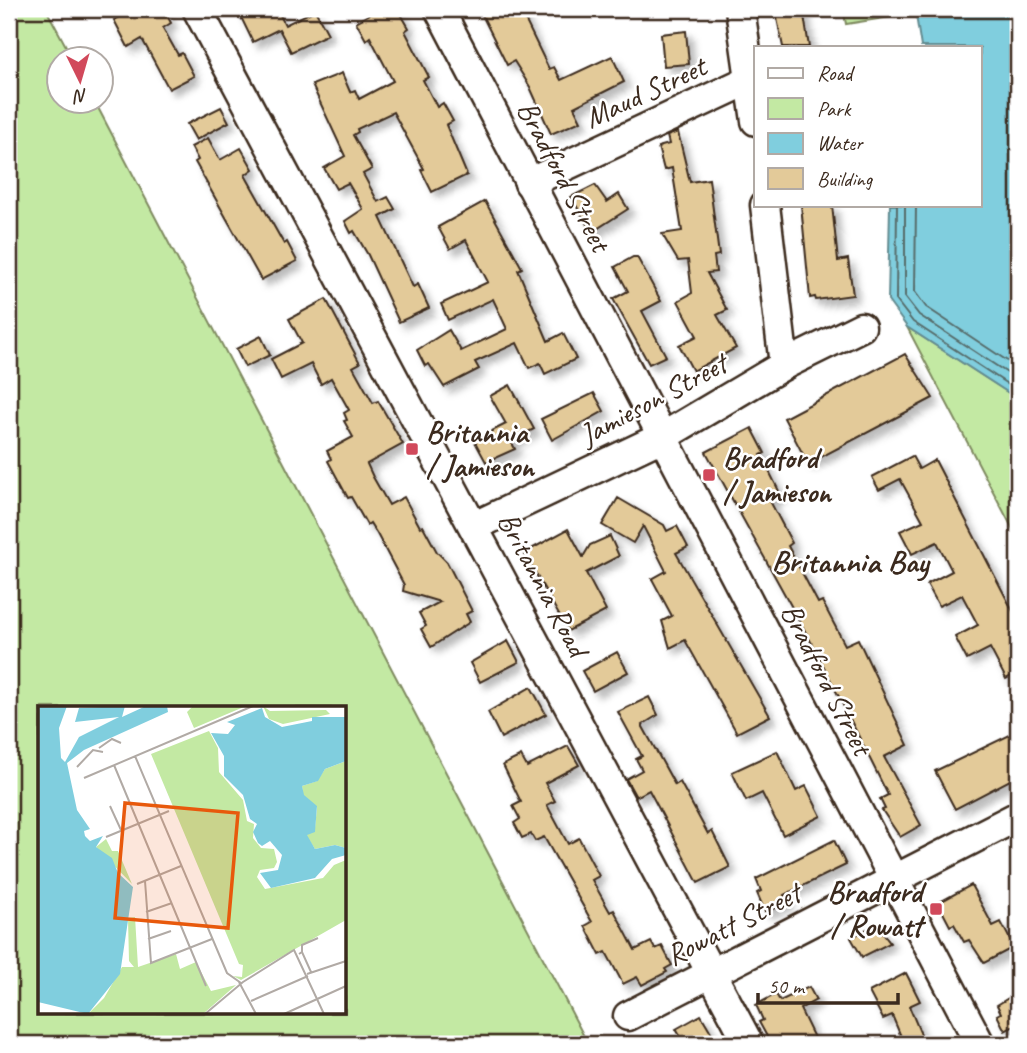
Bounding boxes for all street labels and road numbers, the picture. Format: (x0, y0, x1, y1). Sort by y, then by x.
street label: Maud Street (578, 46, 715, 137)
street label: Bradford Street (508, 94, 621, 260)
street label: Jamieson Street (571, 343, 737, 455)
street label: Britannia Road (489, 506, 599, 666)
street label: Bradford Street (773, 597, 883, 764)
street label: Rowatt Street (659, 872, 810, 974)

